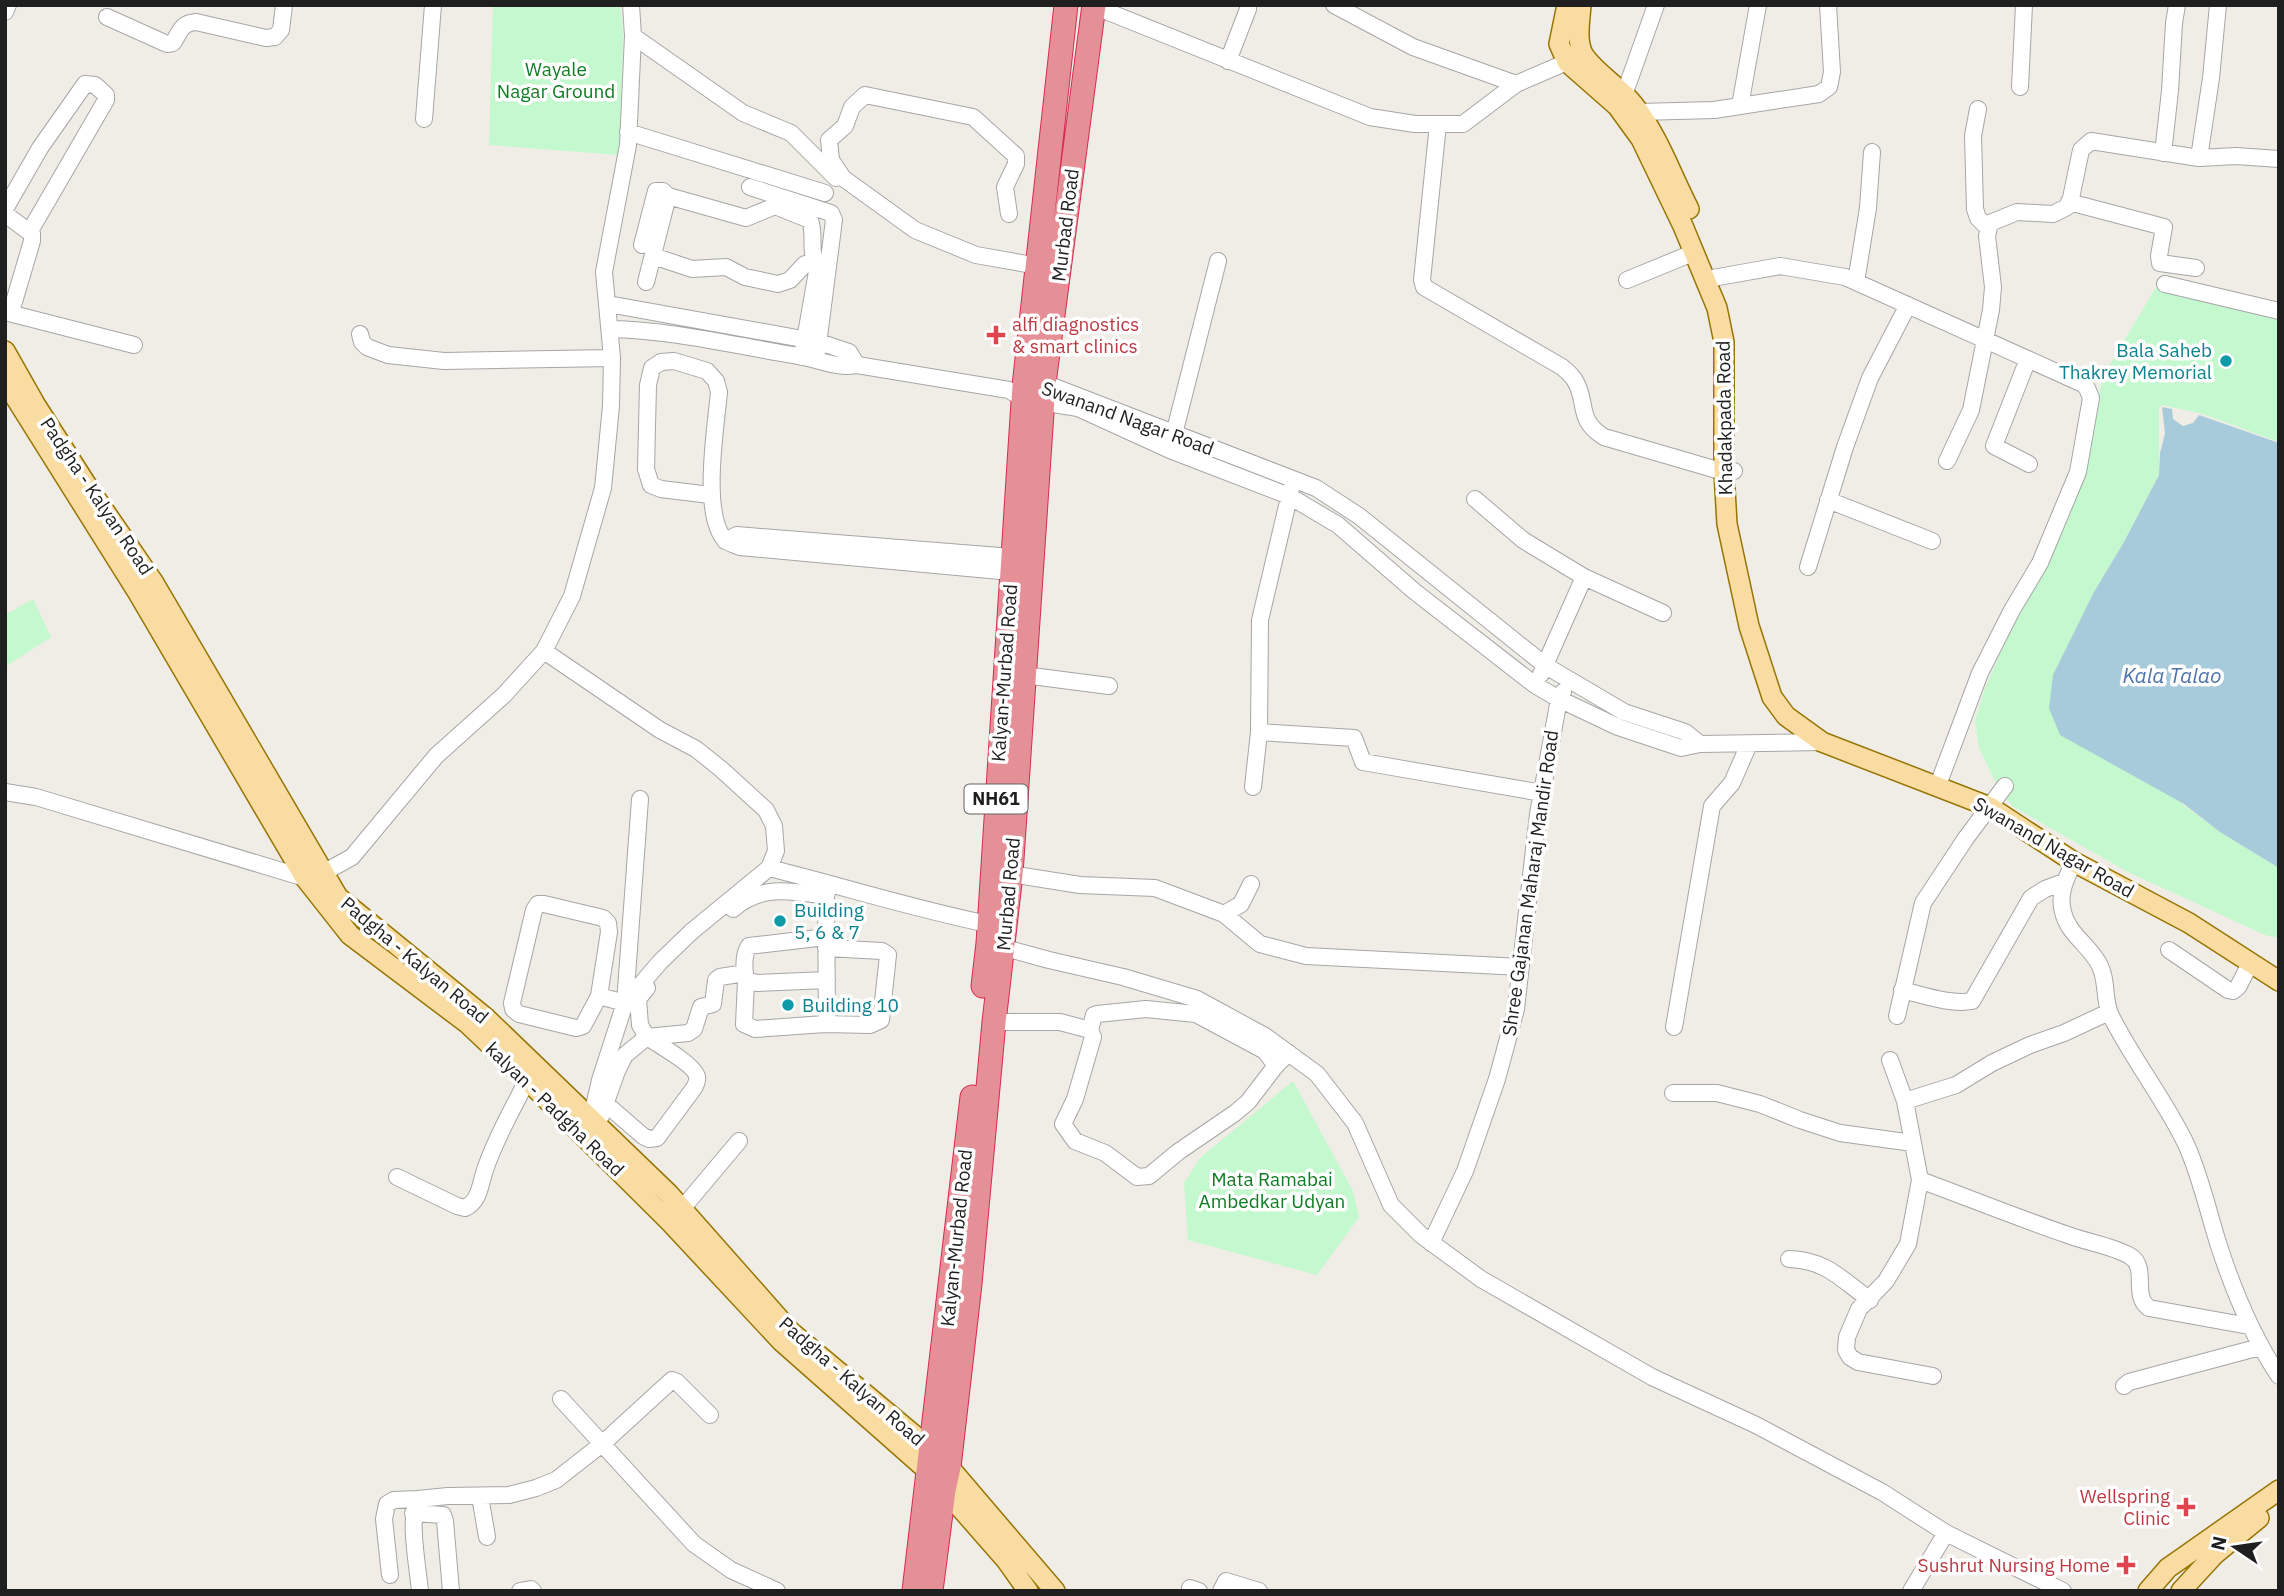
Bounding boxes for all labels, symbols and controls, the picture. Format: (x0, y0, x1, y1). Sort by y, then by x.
park label: Wayale Nagar Ground (497, 57, 615, 103)
street label: Murbad Road (1046, 167, 1084, 283)
place label: alfi diagnostics & smart clinics (1012, 312, 1139, 358)
marker: alfi diagnostics & smart clinics (986, 325, 1006, 345)
place label: Bala Saheb Thakrey Memorial (2059, 338, 2212, 384)
street label: Khadakpada Road (1711, 340, 1737, 496)
marker: Bala Saheb Thakrey Memorial (2218, 353, 2234, 369)
street label: Swanand Nagar Road (1039, 376, 1217, 460)
street label: Padgha - Kalyan Road (35, 413, 159, 579)
street label: Kalyan-Murbad Road (986, 583, 1022, 763)
water label: Kala Talao (2123, 661, 2221, 689)
street label: Shree Gajanan Maharaj Mandir Road (1497, 729, 1563, 1037)
road number: NH61 (964, 784, 1028, 814)
street label: Swanand Nagar Road (1969, 791, 2139, 903)
street label: Murbad Road (991, 836, 1025, 952)
street label: Padgha - Kalyan Road (336, 891, 494, 1029)
place label: Building 5, 6 & 7 (794, 898, 864, 944)
marker: Building 5, 6 & 7 (772, 913, 788, 929)
place label: Building 10 (802, 993, 899, 1017)
marker: Building 10 (780, 997, 796, 1013)
street label: kalyan - Padgha Road (481, 1037, 629, 1181)
street label: Kalyan-Murbad Road (935, 1148, 977, 1328)
park label: Mata Ramabai Ambedkar Udyan (1199, 1167, 1345, 1213)
street label: Padgha - Kalyan Road (774, 1311, 930, 1451)
place label: Wellspring Clinic (2080, 1484, 2170, 1530)
marker: Wellspring Clinic (2176, 1497, 2196, 1517)
north arrow (2200, 1512, 2270, 1582)
text: N (2205, 1534, 2232, 1553)
place label: Sushrut Nursing Home (1918, 1553, 2110, 1577)
marker: Sushrut Nursing Home (2116, 1555, 2136, 1575)

